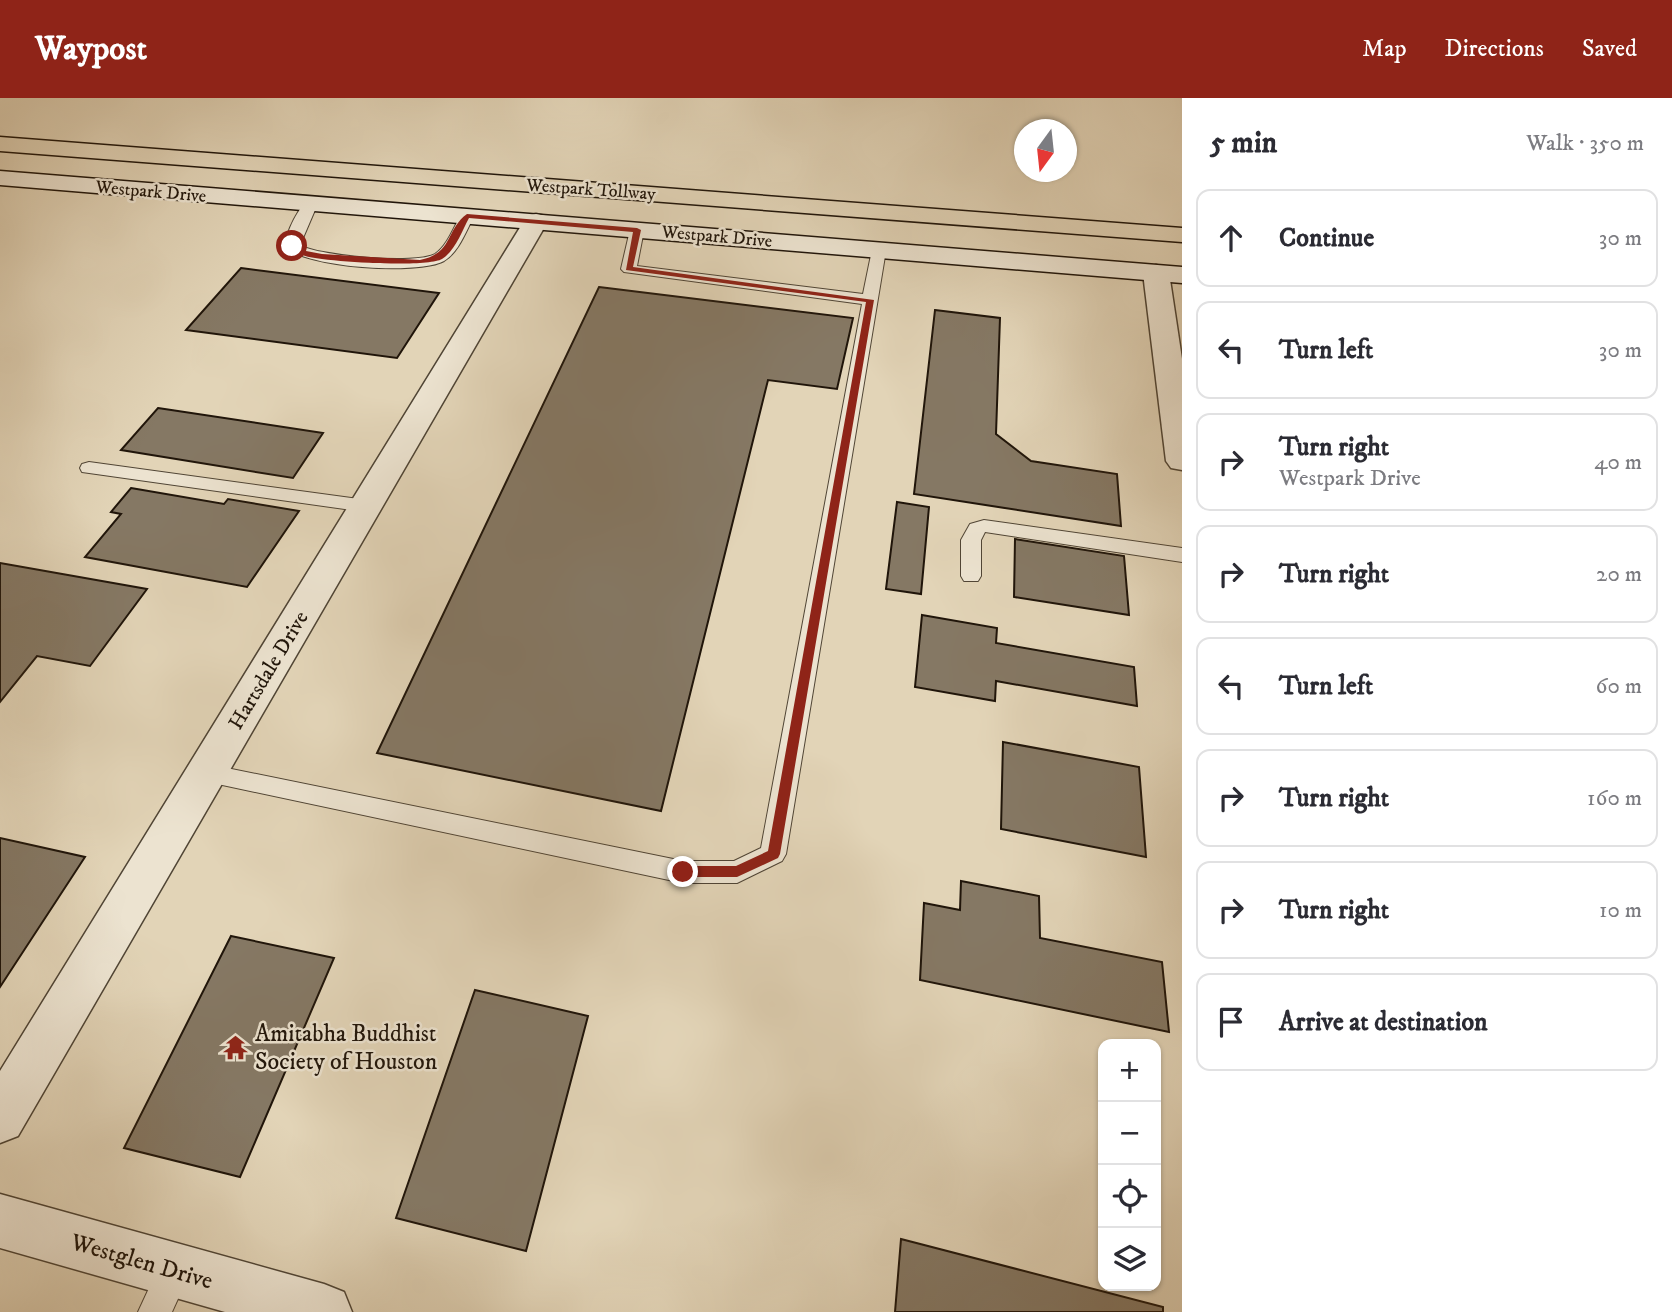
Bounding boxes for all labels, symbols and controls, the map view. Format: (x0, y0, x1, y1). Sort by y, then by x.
text: Waypost (35, 29, 147, 70)
text: Map (1362, 34, 1407, 64)
text: Directions (1445, 34, 1544, 64)
text: Saved (1582, 34, 1637, 64)
north arrow (1014, 119, 1077, 182)
text: 5 min (1210, 125, 1277, 162)
text: Walk · 350 m (1526, 129, 1644, 158)
street label: Westpark Tollway (525, 174, 657, 206)
street label: Westpark Drive (94, 176, 207, 208)
icon: ahead (1212, 219, 1250, 257)
street label: Westpark Drive (660, 221, 773, 253)
text: Continue (1279, 222, 1374, 255)
text: 30 m (1599, 224, 1642, 253)
route start (276, 230, 307, 261)
icon: left (1212, 331, 1250, 369)
text: Turn left (1279, 334, 1373, 367)
text: 30 m (1599, 336, 1642, 365)
text: Turn right (1279, 431, 1389, 464)
icon: right (1212, 443, 1250, 481)
text: 40 m (1594, 448, 1642, 477)
text: Westpark Drive (1279, 464, 1421, 493)
icon: right (1212, 555, 1250, 593)
text: Turn right (1279, 558, 1389, 591)
text: 20 m (1596, 560, 1642, 589)
street label: Hartsdale Drive (223, 606, 315, 735)
icon: left (1212, 667, 1250, 705)
text: Turn left (1279, 670, 1373, 703)
text: 60 m (1595, 672, 1642, 701)
icon: right (1212, 779, 1250, 817)
text: Turn right (1279, 782, 1389, 815)
text: 160 m (1587, 784, 1642, 813)
route end (667, 856, 698, 887)
icon: right (1212, 891, 1250, 929)
text: Turn right (1279, 894, 1389, 927)
text: 10 m (1599, 896, 1642, 925)
icon: arrive (1212, 1003, 1250, 1041)
text: Arrive at destination (1279, 1006, 1488, 1039)
place label: Amitabha Buddhist Society of Houston (255, 1019, 438, 1077)
temple icon: Amitabha Buddhist Society of Houston (221, 1033, 249, 1061)
map controls (1098, 1039, 1161, 1291)
button: + (1098, 1039, 1161, 1102)
button: − (1098, 1102, 1161, 1165)
button: locate (1098, 1165, 1161, 1228)
street label: Westglen Drive (66, 1227, 216, 1297)
button: layers (1098, 1228, 1161, 1291)

